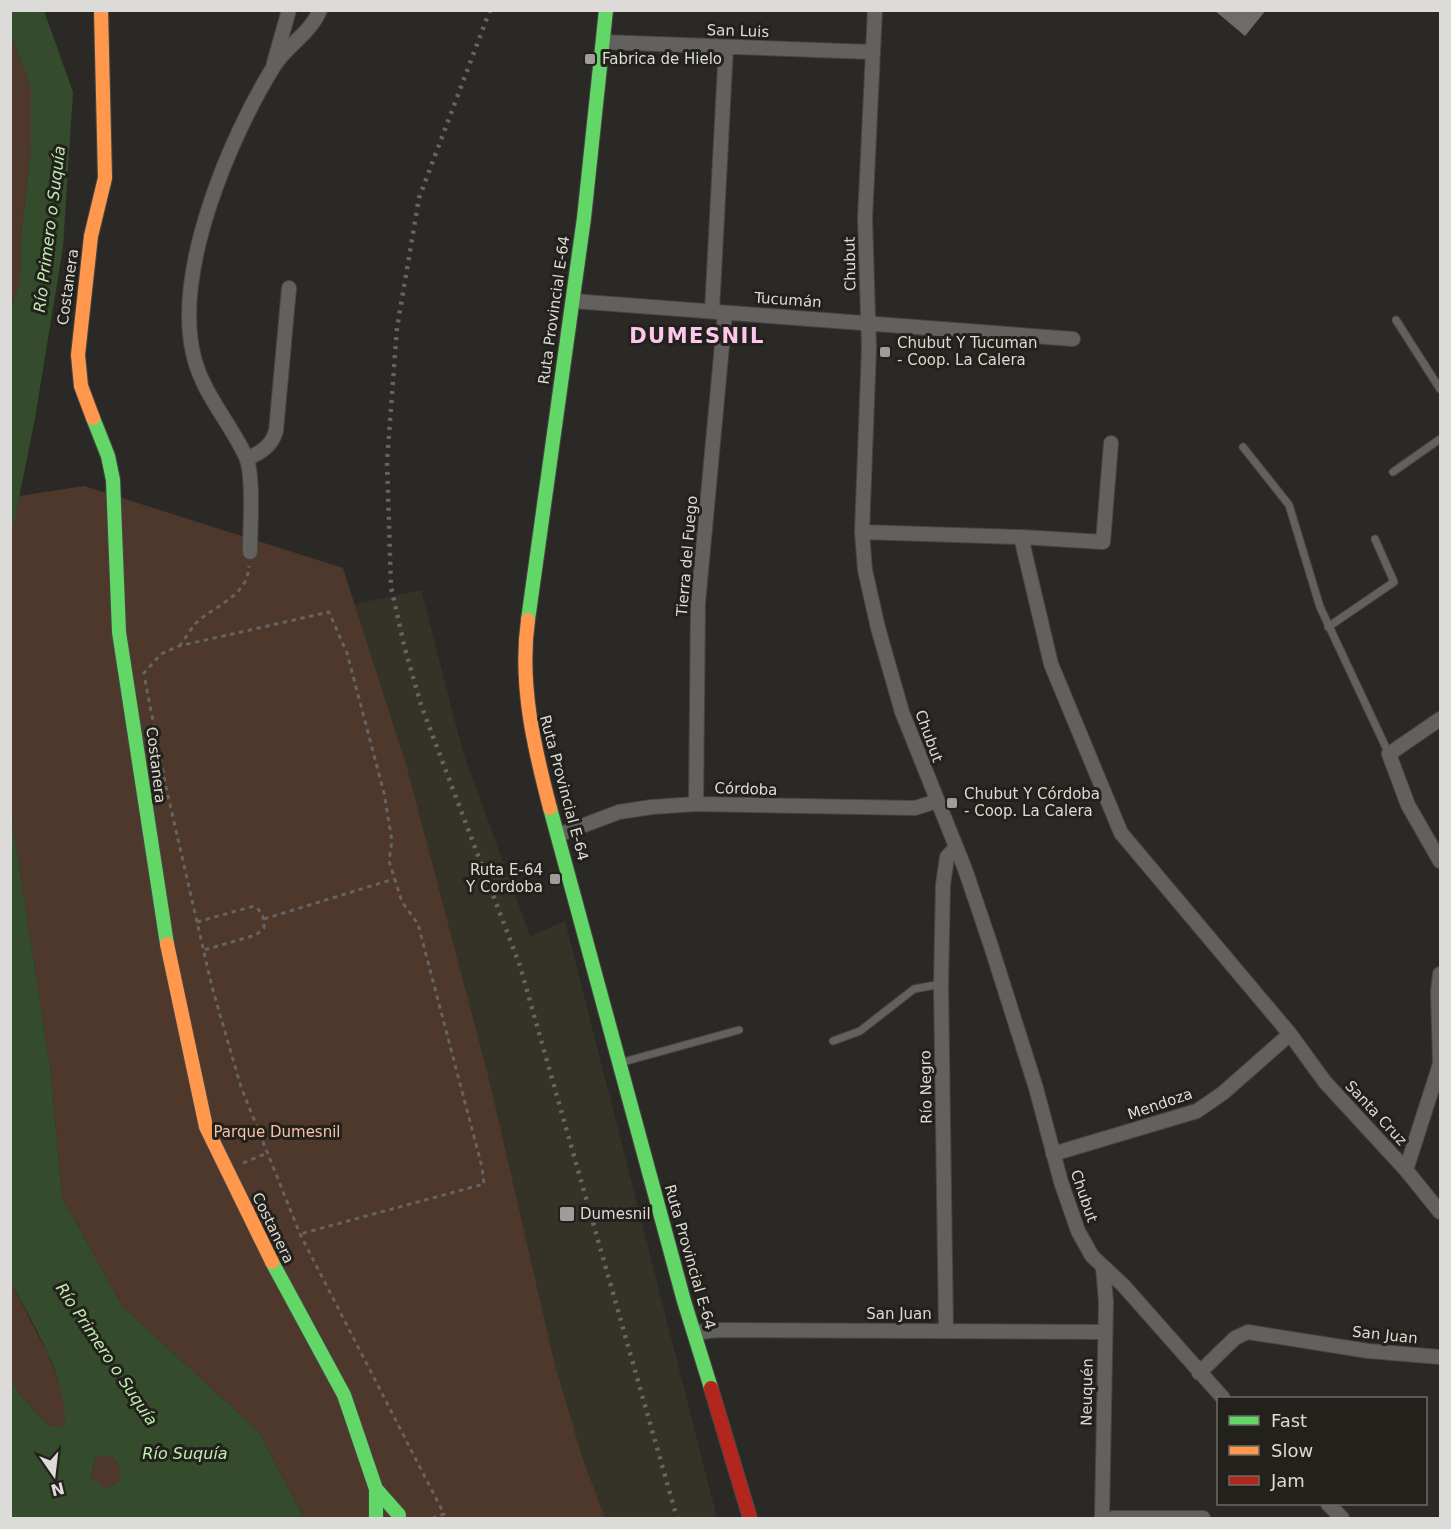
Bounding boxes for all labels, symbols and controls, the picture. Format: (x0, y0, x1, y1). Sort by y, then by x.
street label: San Luis (706, 21, 770, 41)
place label: Fabrica de Hielo (602, 50, 722, 68)
marker: Fabrica de Hielo (583, 52, 597, 66)
water label: Río Primero o Suquía (30, 145, 69, 313)
street label: Ruta Provincial E-64 (535, 234, 573, 386)
street label: Chubut (841, 237, 859, 291)
street label: Costanera (54, 248, 82, 326)
street label: Tucumán (753, 289, 822, 311)
district label: DUMESNIL (629, 324, 765, 348)
place label: Chubut Y Tucuman - Coop. La Calera (897, 334, 1038, 369)
marker: Chubut Y Tucuman - Coop. La Calera (878, 345, 892, 359)
street label: Tierra del Fuego (673, 495, 701, 618)
street label: Chubut (911, 707, 947, 765)
street label: Ruta Provincial E-64 (536, 713, 592, 863)
street label: Costanera (142, 726, 170, 804)
street label: Córdoba (714, 779, 778, 799)
place label: Chubut Y Córdoba - Coop. La Calera (964, 785, 1100, 820)
marker: Chubut Y Córdoba - Coop. La Calera (945, 796, 959, 810)
place label: Ruta E-64 Y Cordoba (465, 861, 543, 896)
marker: Ruta E-64 Y Cordoba (548, 872, 562, 886)
street label: Río Negro (916, 1050, 936, 1124)
street label: Santa Cruz (1341, 1077, 1411, 1149)
street label: Mendoza (1125, 1085, 1195, 1123)
park label: Parque Dumesnil (213, 1123, 341, 1141)
street label: Chubut (1067, 1167, 1101, 1225)
street label: Ruta Provincial E-64 (661, 1182, 719, 1332)
street label: Costanera (248, 1190, 298, 1266)
marker: Dumesnil (558, 1205, 576, 1223)
place label: Dumesnil (580, 1205, 651, 1223)
water label: Río Primero o Suquía (52, 1279, 161, 1429)
street label: San Juan (866, 1305, 932, 1323)
street label: San Juan (1351, 1323, 1419, 1347)
street label: Neuquén (1077, 1358, 1097, 1426)
legend (1217, 1397, 1427, 1505)
text: Fast (1271, 1410, 1307, 1431)
text: Slow (1271, 1440, 1313, 1461)
water label: Río Suquía (142, 1444, 228, 1463)
north arrow (24, 1445, 84, 1505)
text: Jam (1270, 1470, 1305, 1491)
text: N (49, 1478, 66, 1500)

